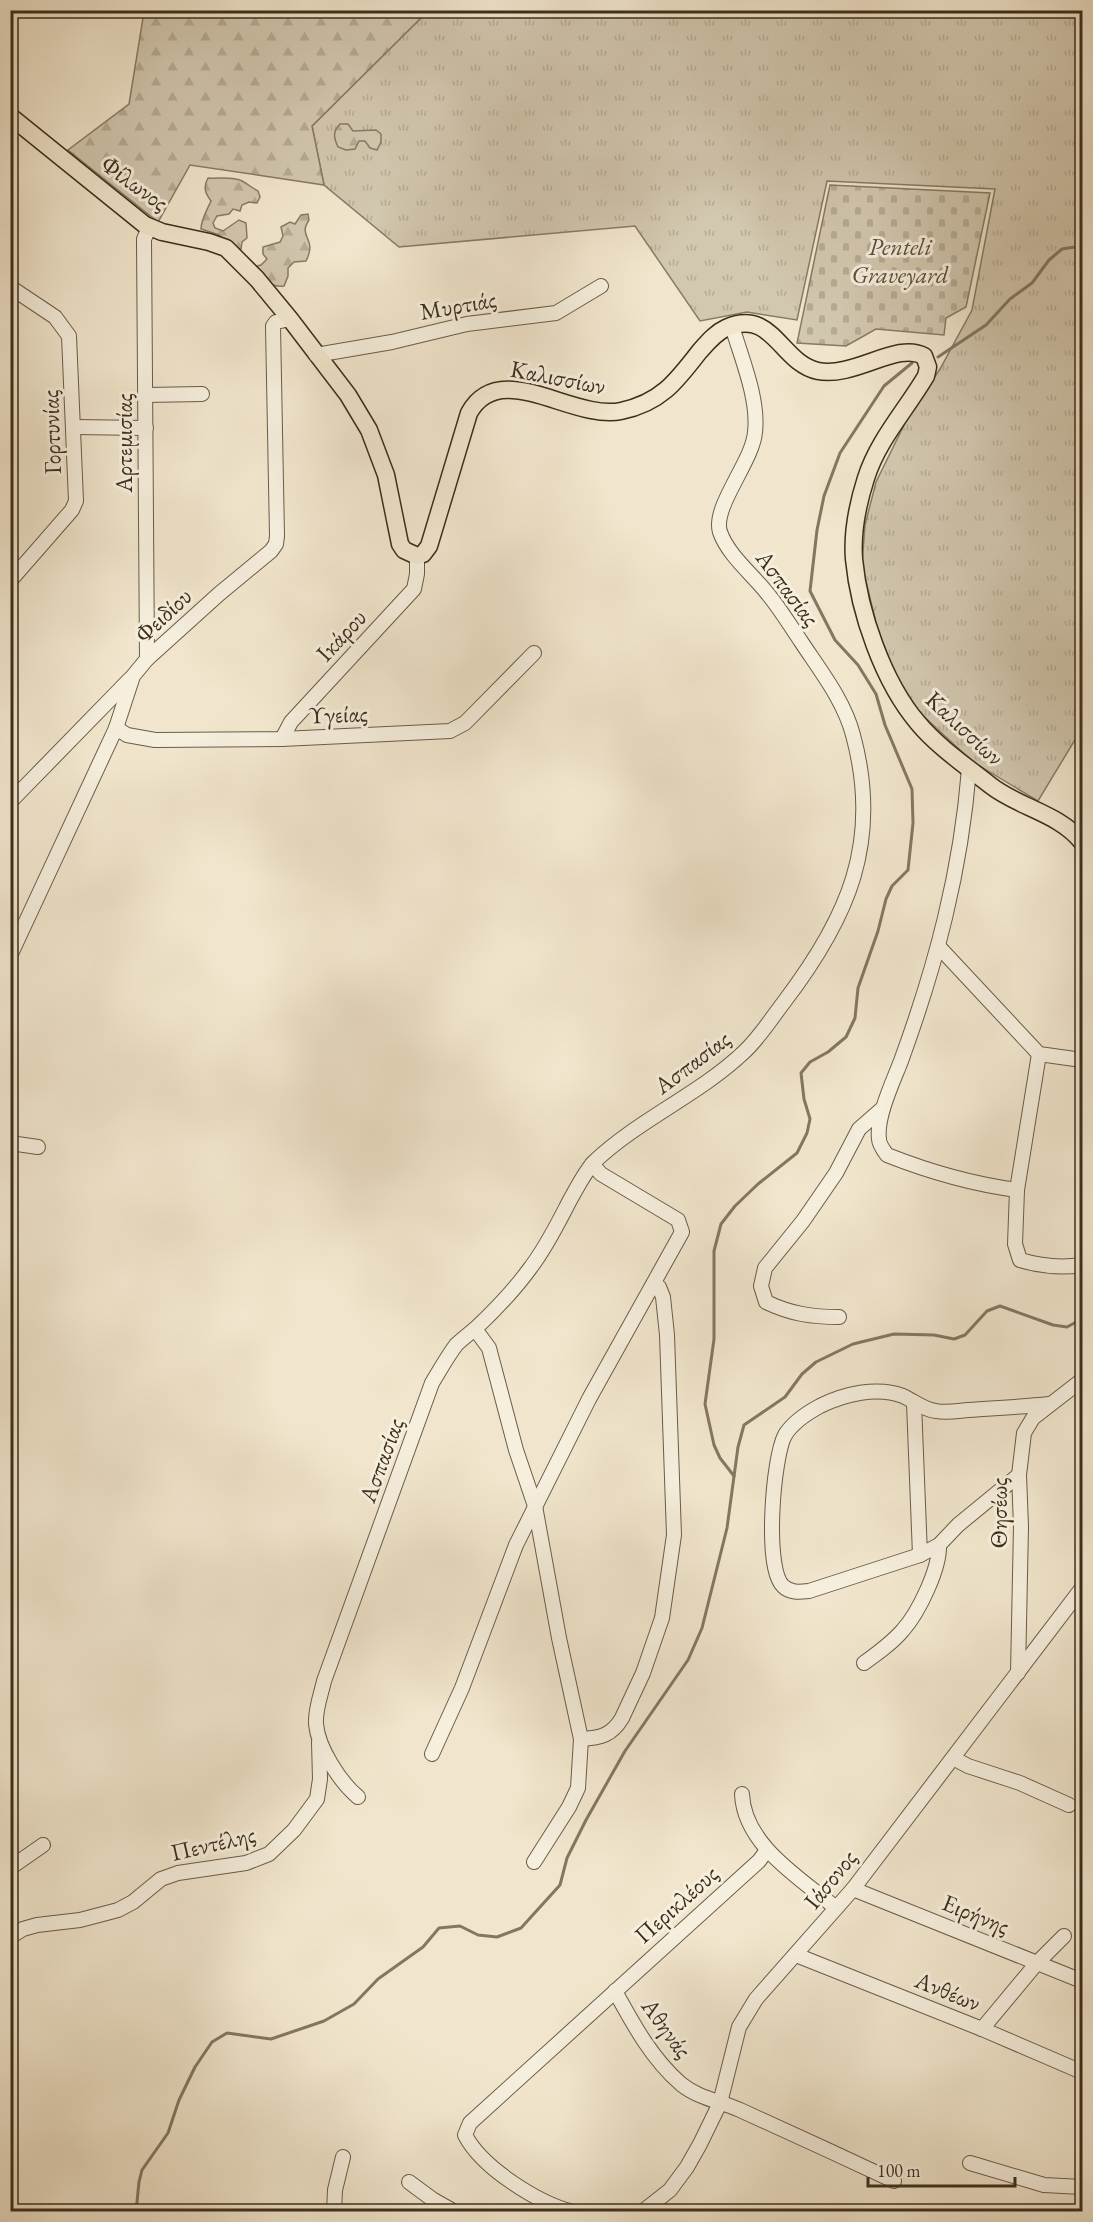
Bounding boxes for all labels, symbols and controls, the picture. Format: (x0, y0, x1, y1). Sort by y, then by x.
street label: Φίλωνος (95, 148, 175, 218)
park label: Penteli Graveyard (852, 231, 949, 290)
street label: Μυρτιάς (417, 283, 499, 327)
street label: Καλισσίων (508, 353, 608, 401)
street label: Γορτυνίας (34, 389, 68, 475)
street label: Αρτεμισίας (108, 393, 139, 494)
street label: Ασπασίας (749, 543, 827, 632)
street label: Φειδίου (128, 581, 198, 649)
street label: Ικάρου (309, 602, 373, 668)
street label: Καλισσίων (919, 684, 1011, 772)
street label: Υγείας (308, 697, 368, 731)
street label: Ασπασίας (647, 1023, 736, 1101)
street label: Ασπασίας (351, 1413, 411, 1507)
street label: Θησέως (983, 1478, 1014, 1548)
street label: Πεντέλης (168, 1818, 258, 1868)
street label: Ιάσονος (797, 1843, 863, 1915)
street label: Περικλέους (627, 1858, 725, 1950)
street label: Ειρήνης (938, 1887, 1014, 1941)
street label: Ανθέων (910, 1964, 985, 2018)
street label: Αθηνάς (634, 1991, 699, 2064)
scale bar (868, 2150, 1015, 2188)
text: 100 m (877, 2159, 921, 2182)

